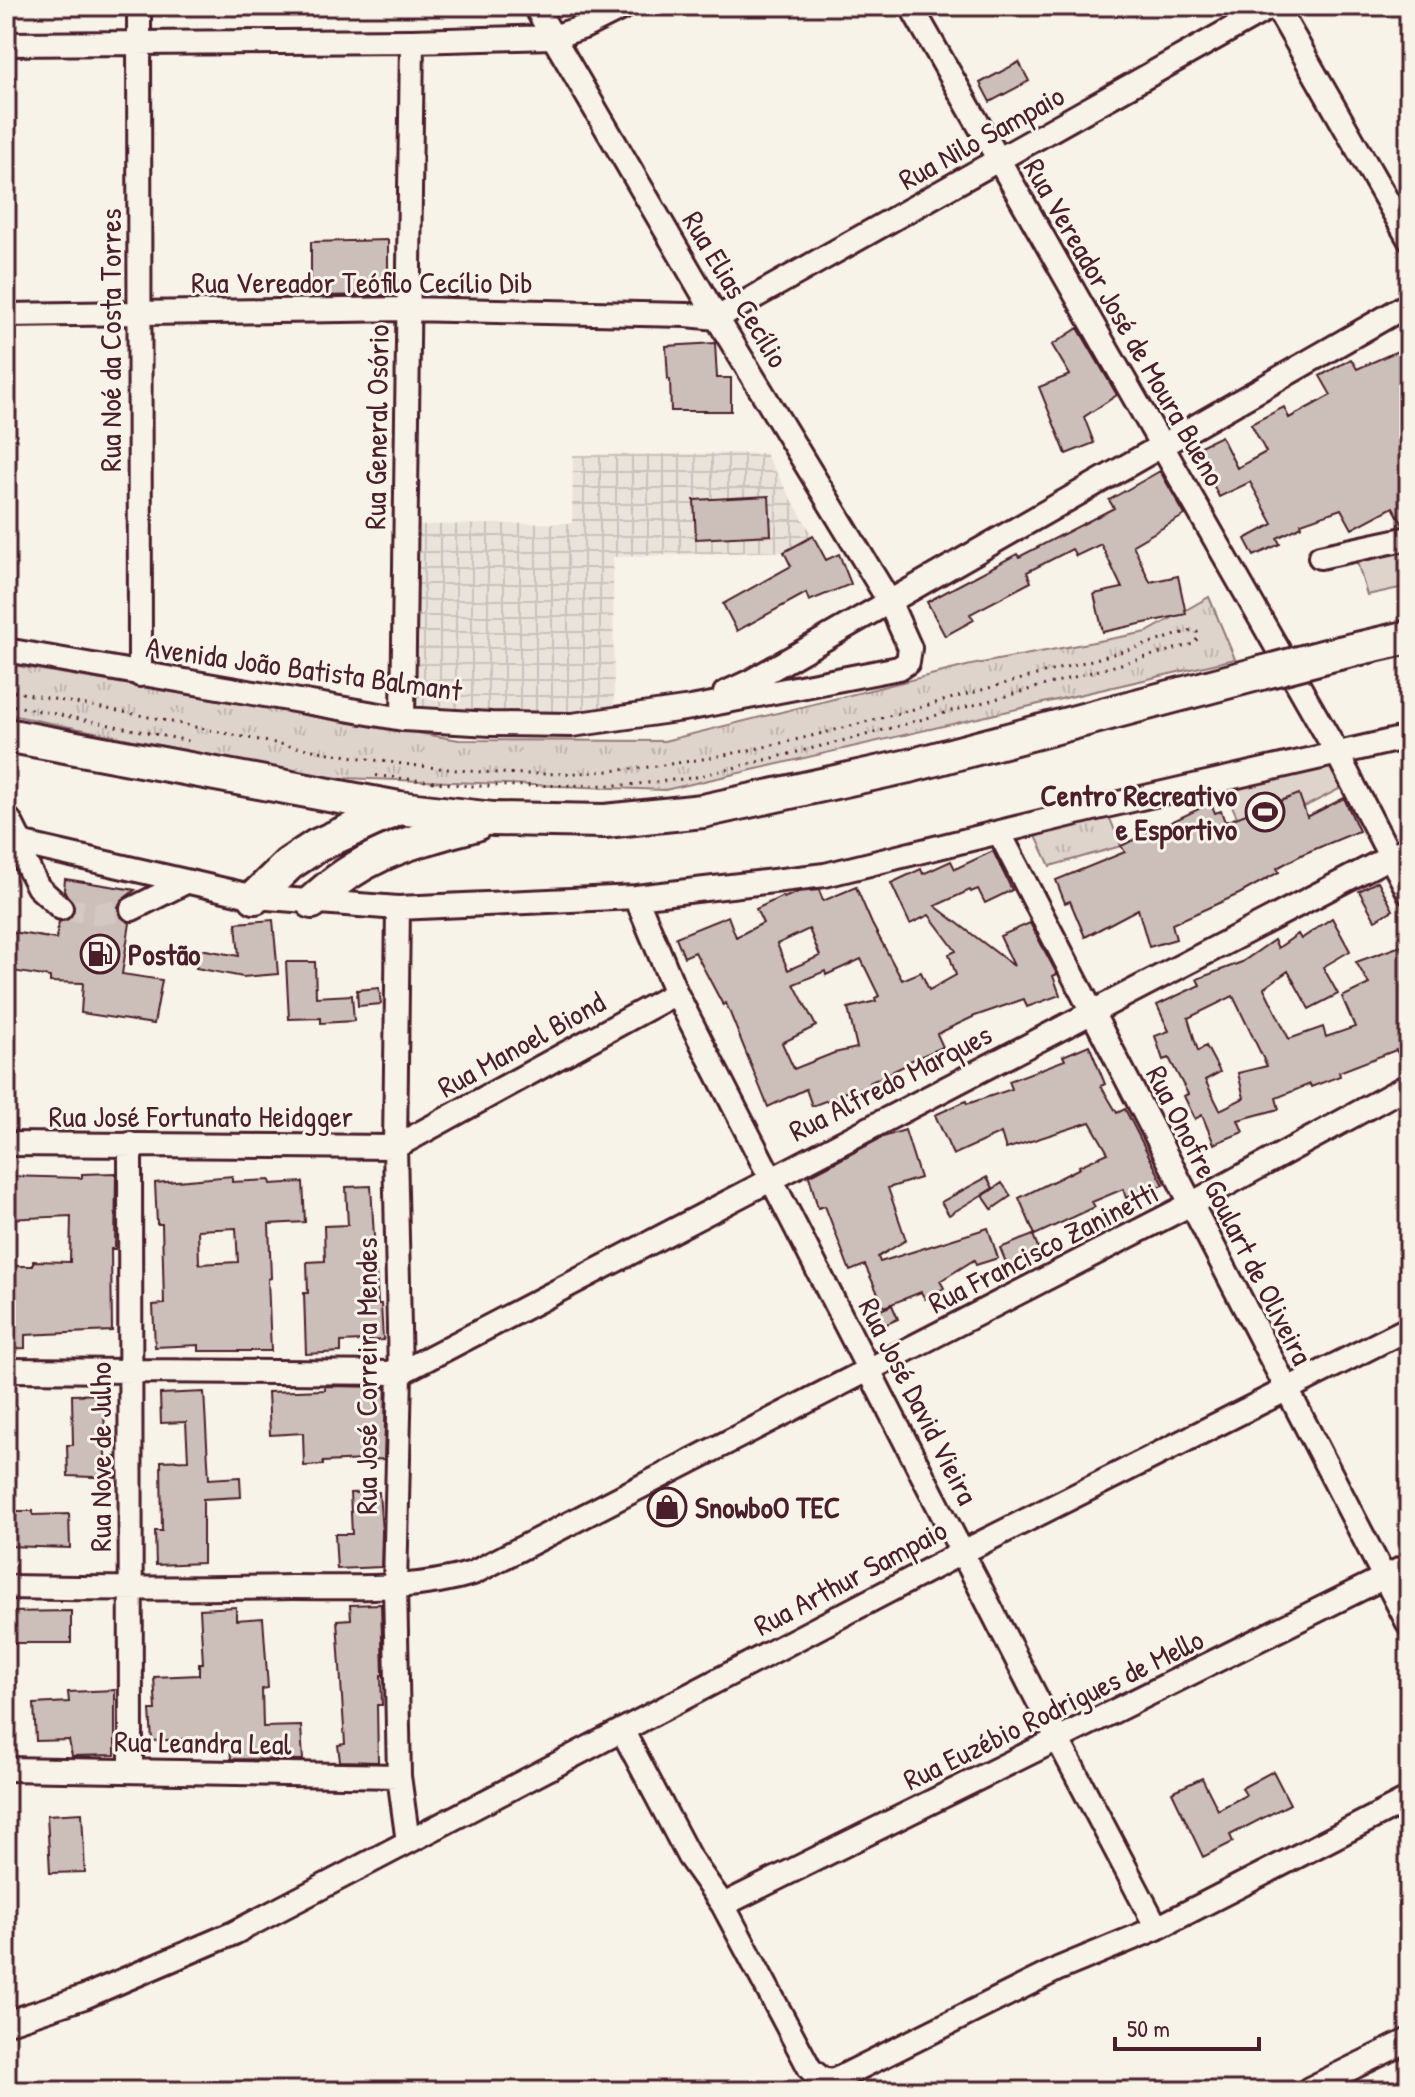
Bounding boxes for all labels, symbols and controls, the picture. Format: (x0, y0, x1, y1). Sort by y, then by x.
street label: Rua Nilo Sampaio (891, 75, 1071, 199)
street label: Rua Vereador José de Moura Bueno (1015, 151, 1235, 493)
street label: Rua Elias Cecílio (674, 203, 798, 375)
street label: Rua Noé da Costa Torres (90, 208, 130, 472)
street label: Rua Vereador Teófilo Cecílio Dib (191, 262, 533, 302)
street label: Rua General Osório (354, 324, 398, 530)
street label: Avenida João Batista Balmant (143, 626, 465, 710)
place label: Centro Recreativo e Esportivo (1041, 775, 1237, 850)
sports icon: Centro Recreativo e Esportivo (1244, 791, 1286, 833)
fuel station icon: Postão (79, 933, 121, 975)
place label: Postão (128, 934, 200, 974)
street label: Rua Manoel Biond (430, 981, 612, 1106)
street label: Rua Alfredo Marques (782, 1014, 998, 1150)
street label: Rua Onofre Goulart de Oliveira (1137, 1059, 1323, 1372)
street label: Rua José Fortunato Heidgger (49, 1096, 354, 1136)
street label: Rua Francisco Zaninetti (921, 1172, 1165, 1322)
street label: Rua José Correira Mendes (346, 1238, 386, 1514)
street label: Rua José David Vieira (850, 1291, 988, 1511)
street label: Rua Nove de Julho (80, 1362, 120, 1552)
shop icon: SnowboO TEC (646, 1486, 688, 1528)
place label: SnowboO TEC (695, 1487, 840, 1527)
street label: Rua Arthur Sampaio (746, 1509, 954, 1645)
street label: Rua Euzébio Rodrigues de Mello (896, 1619, 1210, 1799)
street label: Rua Leandra Leal (114, 1720, 292, 1764)
scale bar (1115, 2001, 1259, 2051)
text: 50 m (1127, 2012, 1170, 2044)

